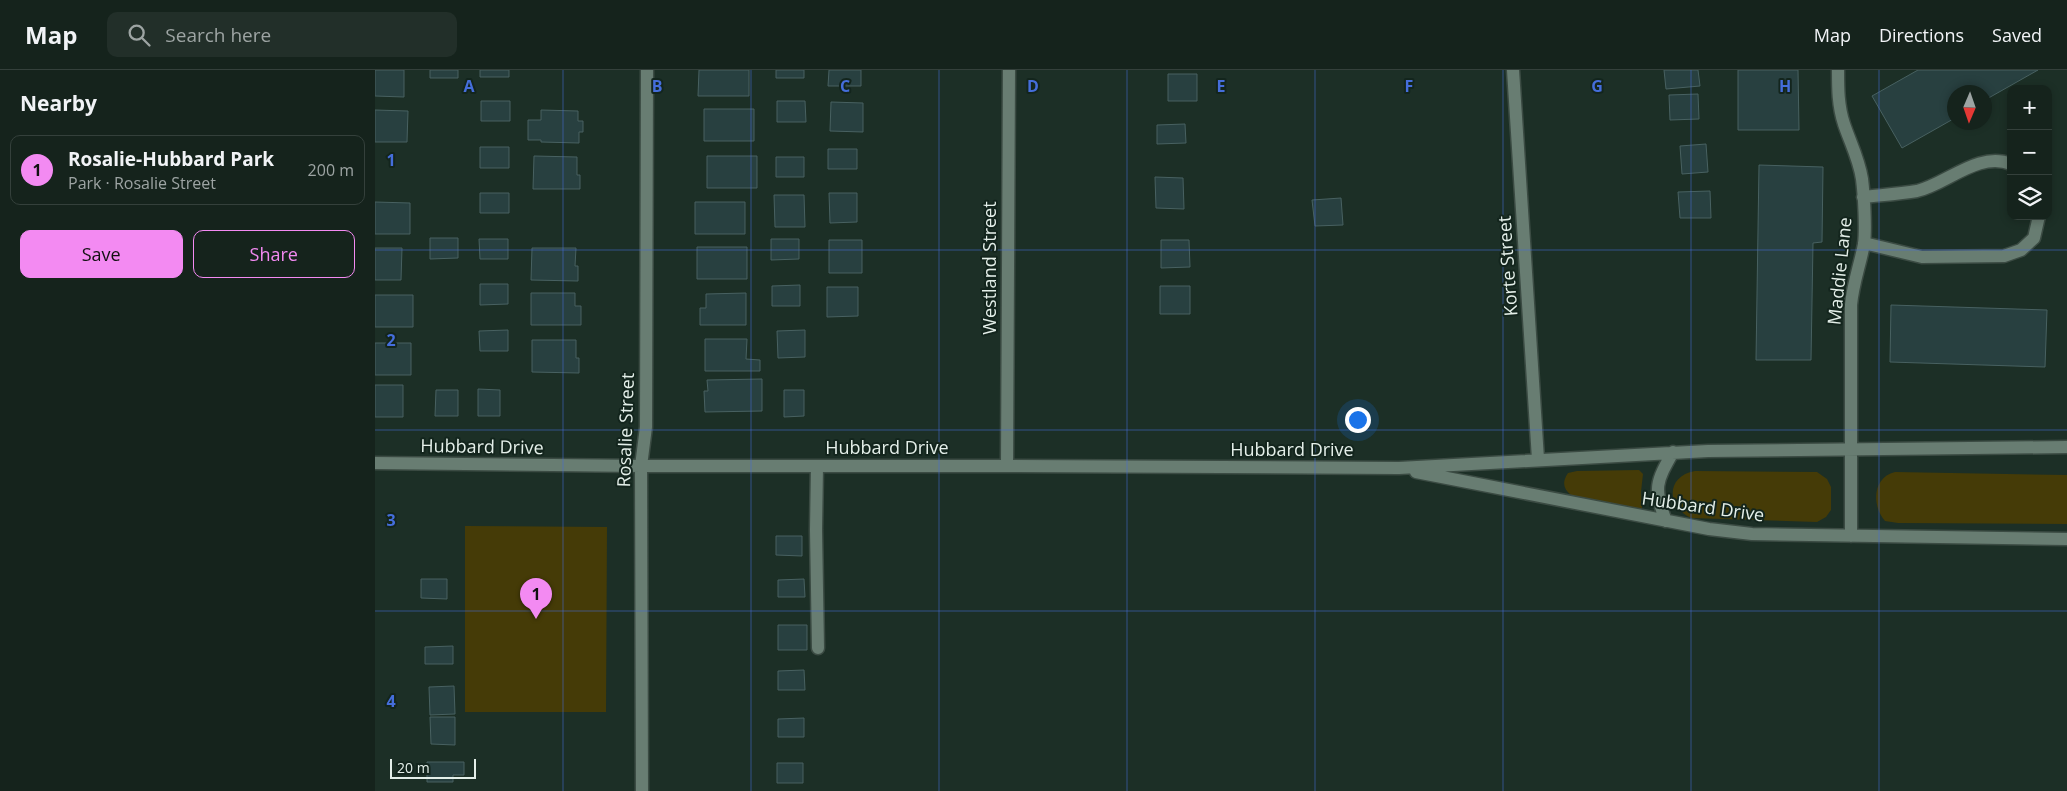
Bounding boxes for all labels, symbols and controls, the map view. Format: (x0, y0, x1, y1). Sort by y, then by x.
search box (107, 12, 457, 57)
text: Map (25, 18, 77, 51)
icon: search (125, 21, 153, 49)
text: Search here (165, 22, 271, 48)
text: Map (1814, 23, 1851, 47)
text: Directions (1879, 23, 1964, 47)
text: Saved (1992, 23, 2042, 47)
text: A (463, 75, 475, 97)
text: B (652, 75, 662, 97)
text: C (840, 75, 850, 97)
text: D (1027, 75, 1039, 97)
text: E (1217, 75, 1226, 97)
text: F (1405, 75, 1413, 97)
text: G (1591, 75, 1603, 97)
text: H (1779, 75, 1791, 97)
north arrow (1947, 85, 1992, 130)
map controls (2007, 85, 2052, 220)
button: + (2007, 85, 2052, 130)
text: Nearby (20, 89, 97, 117)
button: − (2007, 130, 2052, 175)
text: Rosalie-Hubbard Park (68, 146, 274, 172)
text: 1 (386, 149, 396, 171)
text: 1 (32, 159, 42, 181)
text: 200 m (308, 159, 354, 181)
text: Park · Rosalie Street (68, 172, 216, 194)
button: layers (2007, 175, 2052, 220)
street label: Westland Street (977, 201, 1001, 335)
street label: Korte Street (1492, 215, 1522, 317)
street label: Maddie Lane (1821, 216, 1857, 326)
button: Save (20, 230, 183, 278)
button: Share (193, 230, 355, 278)
text: 2 (386, 329, 396, 351)
street label: Rosalie Street (611, 372, 639, 488)
your location (1345, 407, 1371, 433)
street label: Hubbard Drive (420, 433, 544, 459)
street label: Hubbard Drive (825, 435, 949, 459)
street label: Hubbard Drive (1230, 437, 1354, 461)
street label: Hubbard Drive (1640, 486, 1766, 526)
text: 3 (386, 509, 396, 531)
pin: 1 (520, 578, 552, 619)
text: 4 (386, 690, 396, 712)
scale bar (390, 756, 476, 779)
text: 20 m (397, 758, 430, 777)

